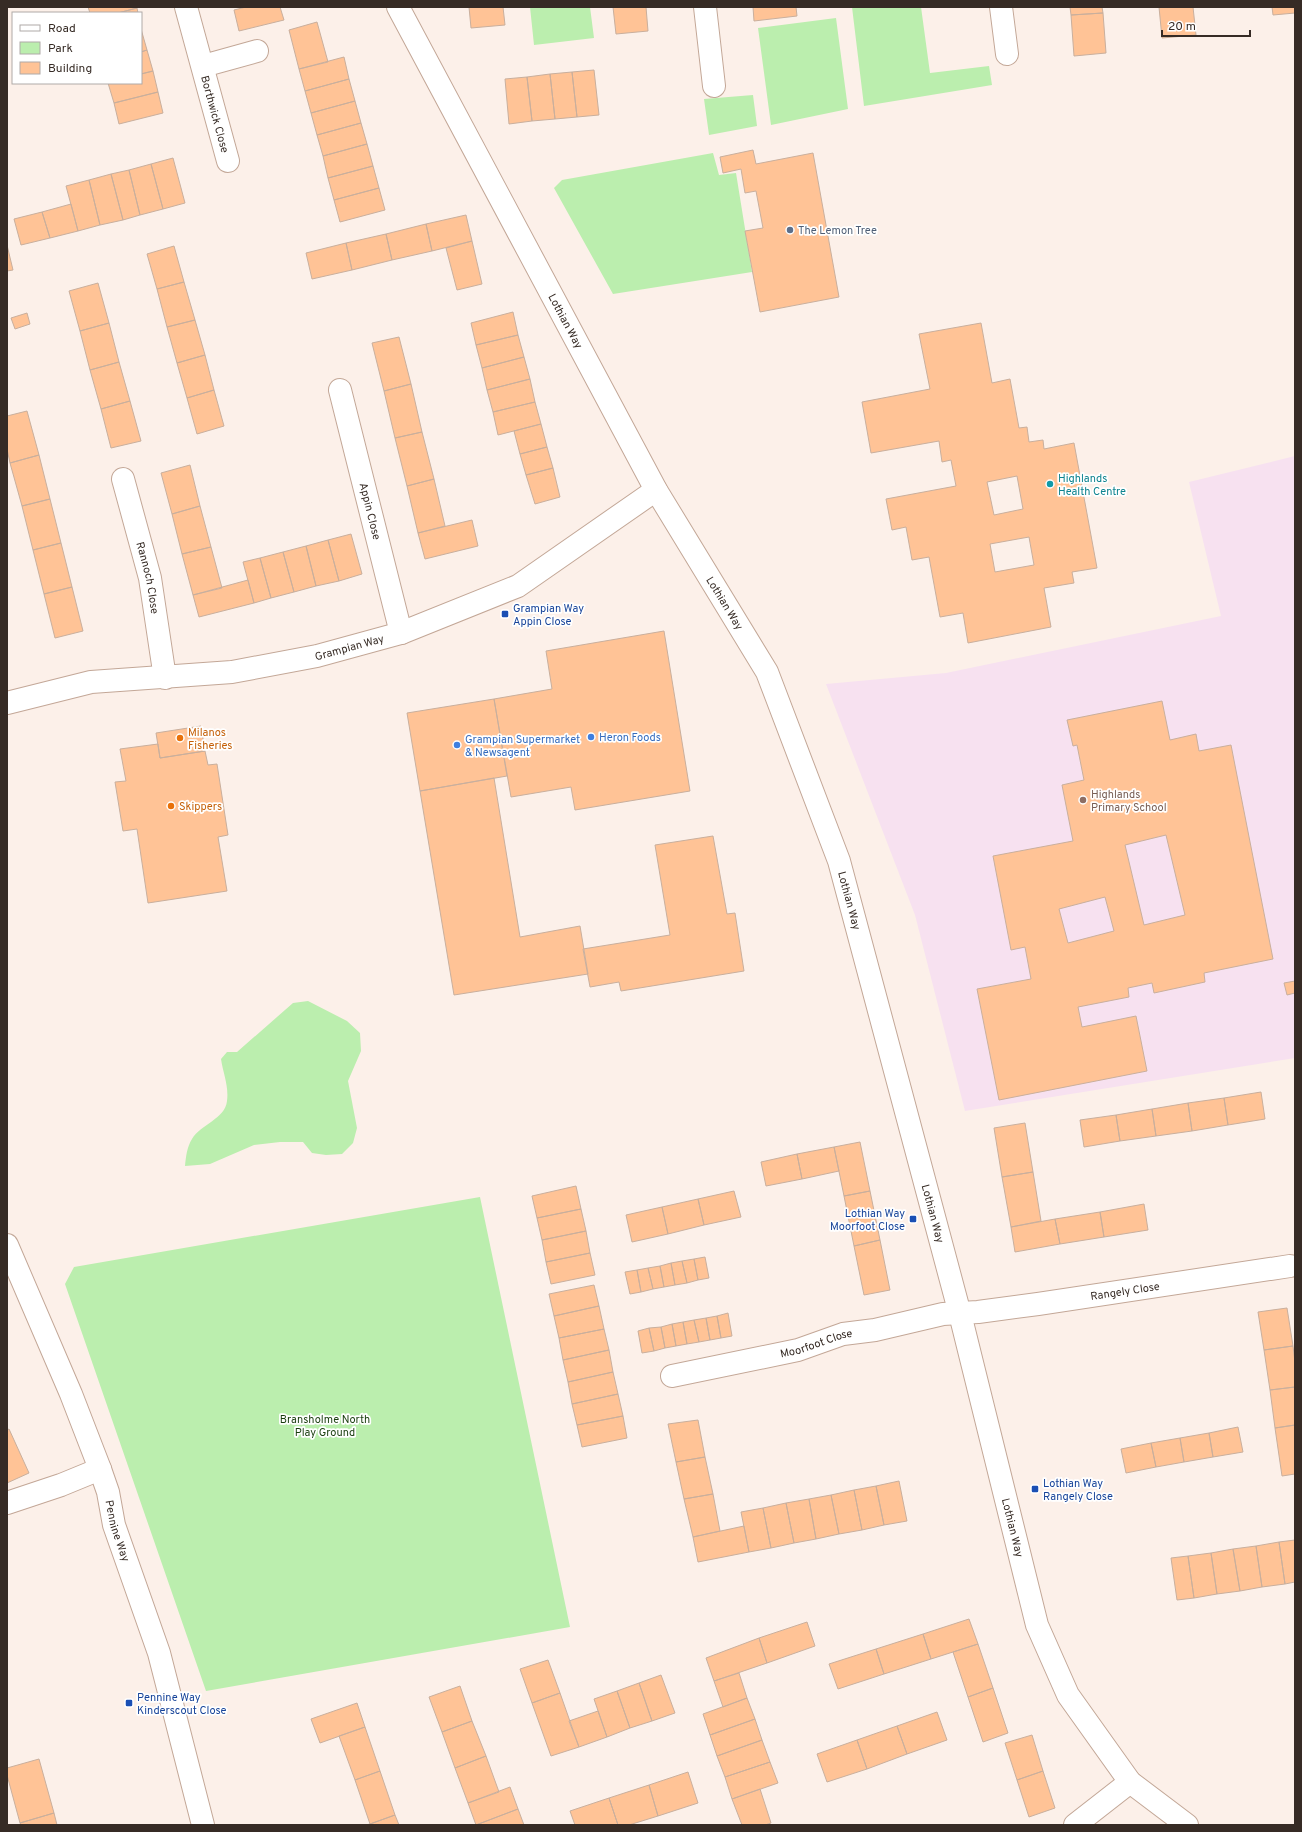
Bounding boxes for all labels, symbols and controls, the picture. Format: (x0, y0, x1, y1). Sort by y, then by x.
legend (12, 12, 142, 84)
scale bar (1162, 12, 1250, 38)
text: 20 m (1168, 19, 1196, 35)
text: Road (48, 21, 76, 37)
text: Park (48, 41, 73, 57)
text: Building (48, 61, 92, 77)
street label: Borthwick Close (197, 74, 231, 155)
place label: The Lemon Tree (798, 224, 877, 238)
marker: The Lemon Tree (785, 225, 795, 235)
street label: Lothian Way (544, 292, 585, 351)
place label: Highlands Health Centre (1058, 472, 1126, 499)
marker: Highlands Health Centre (1045, 479, 1055, 489)
street label: Appin Close (356, 481, 383, 542)
street label: Rannoch Close (132, 540, 161, 615)
street label: Lothian Way (702, 574, 746, 633)
place label: Grampian Way Appin Close (513, 602, 584, 629)
marker: Grampian Way Appin Close (500, 609, 510, 619)
street label: Grampian Way (313, 632, 386, 664)
place label: Milanos Fisheries (188, 726, 233, 753)
place label: Heron Foods (599, 731, 661, 745)
marker: Heron Foods (586, 732, 596, 742)
marker: Milanos Fisheries (175, 733, 185, 743)
place label: Grampian Supermarket & Newsagent (465, 733, 580, 760)
marker: Grampian Supermarket & Newsagent (452, 740, 462, 750)
place label: Highlands Primary School (1091, 788, 1167, 815)
marker: Highlands Primary School (1078, 795, 1088, 805)
place label: Skippers (179, 800, 222, 814)
marker: Skippers (166, 801, 176, 811)
street label: Lothian Way (834, 870, 863, 932)
street label: Lothian Way (918, 1183, 947, 1245)
place label: Lothian Way Moorfoot Close (830, 1207, 905, 1234)
marker: Lothian Way Moorfoot Close (908, 1214, 918, 1224)
street label: Rangely Close (1089, 1280, 1161, 1304)
street label: Moorfoot Close (779, 1327, 853, 1362)
park label: Bransholme North Play Ground (280, 1413, 370, 1440)
place label: Lothian Way Rangely Close (1043, 1477, 1113, 1504)
marker: Lothian Way Rangely Close (1030, 1484, 1040, 1494)
street label: Lothian Way (998, 1497, 1026, 1559)
street label: Pennine Way (102, 1499, 132, 1564)
place label: Pennine Way Kinderscout Close (137, 1691, 227, 1718)
marker: Pennine Way Kinderscout Close (124, 1698, 134, 1708)

